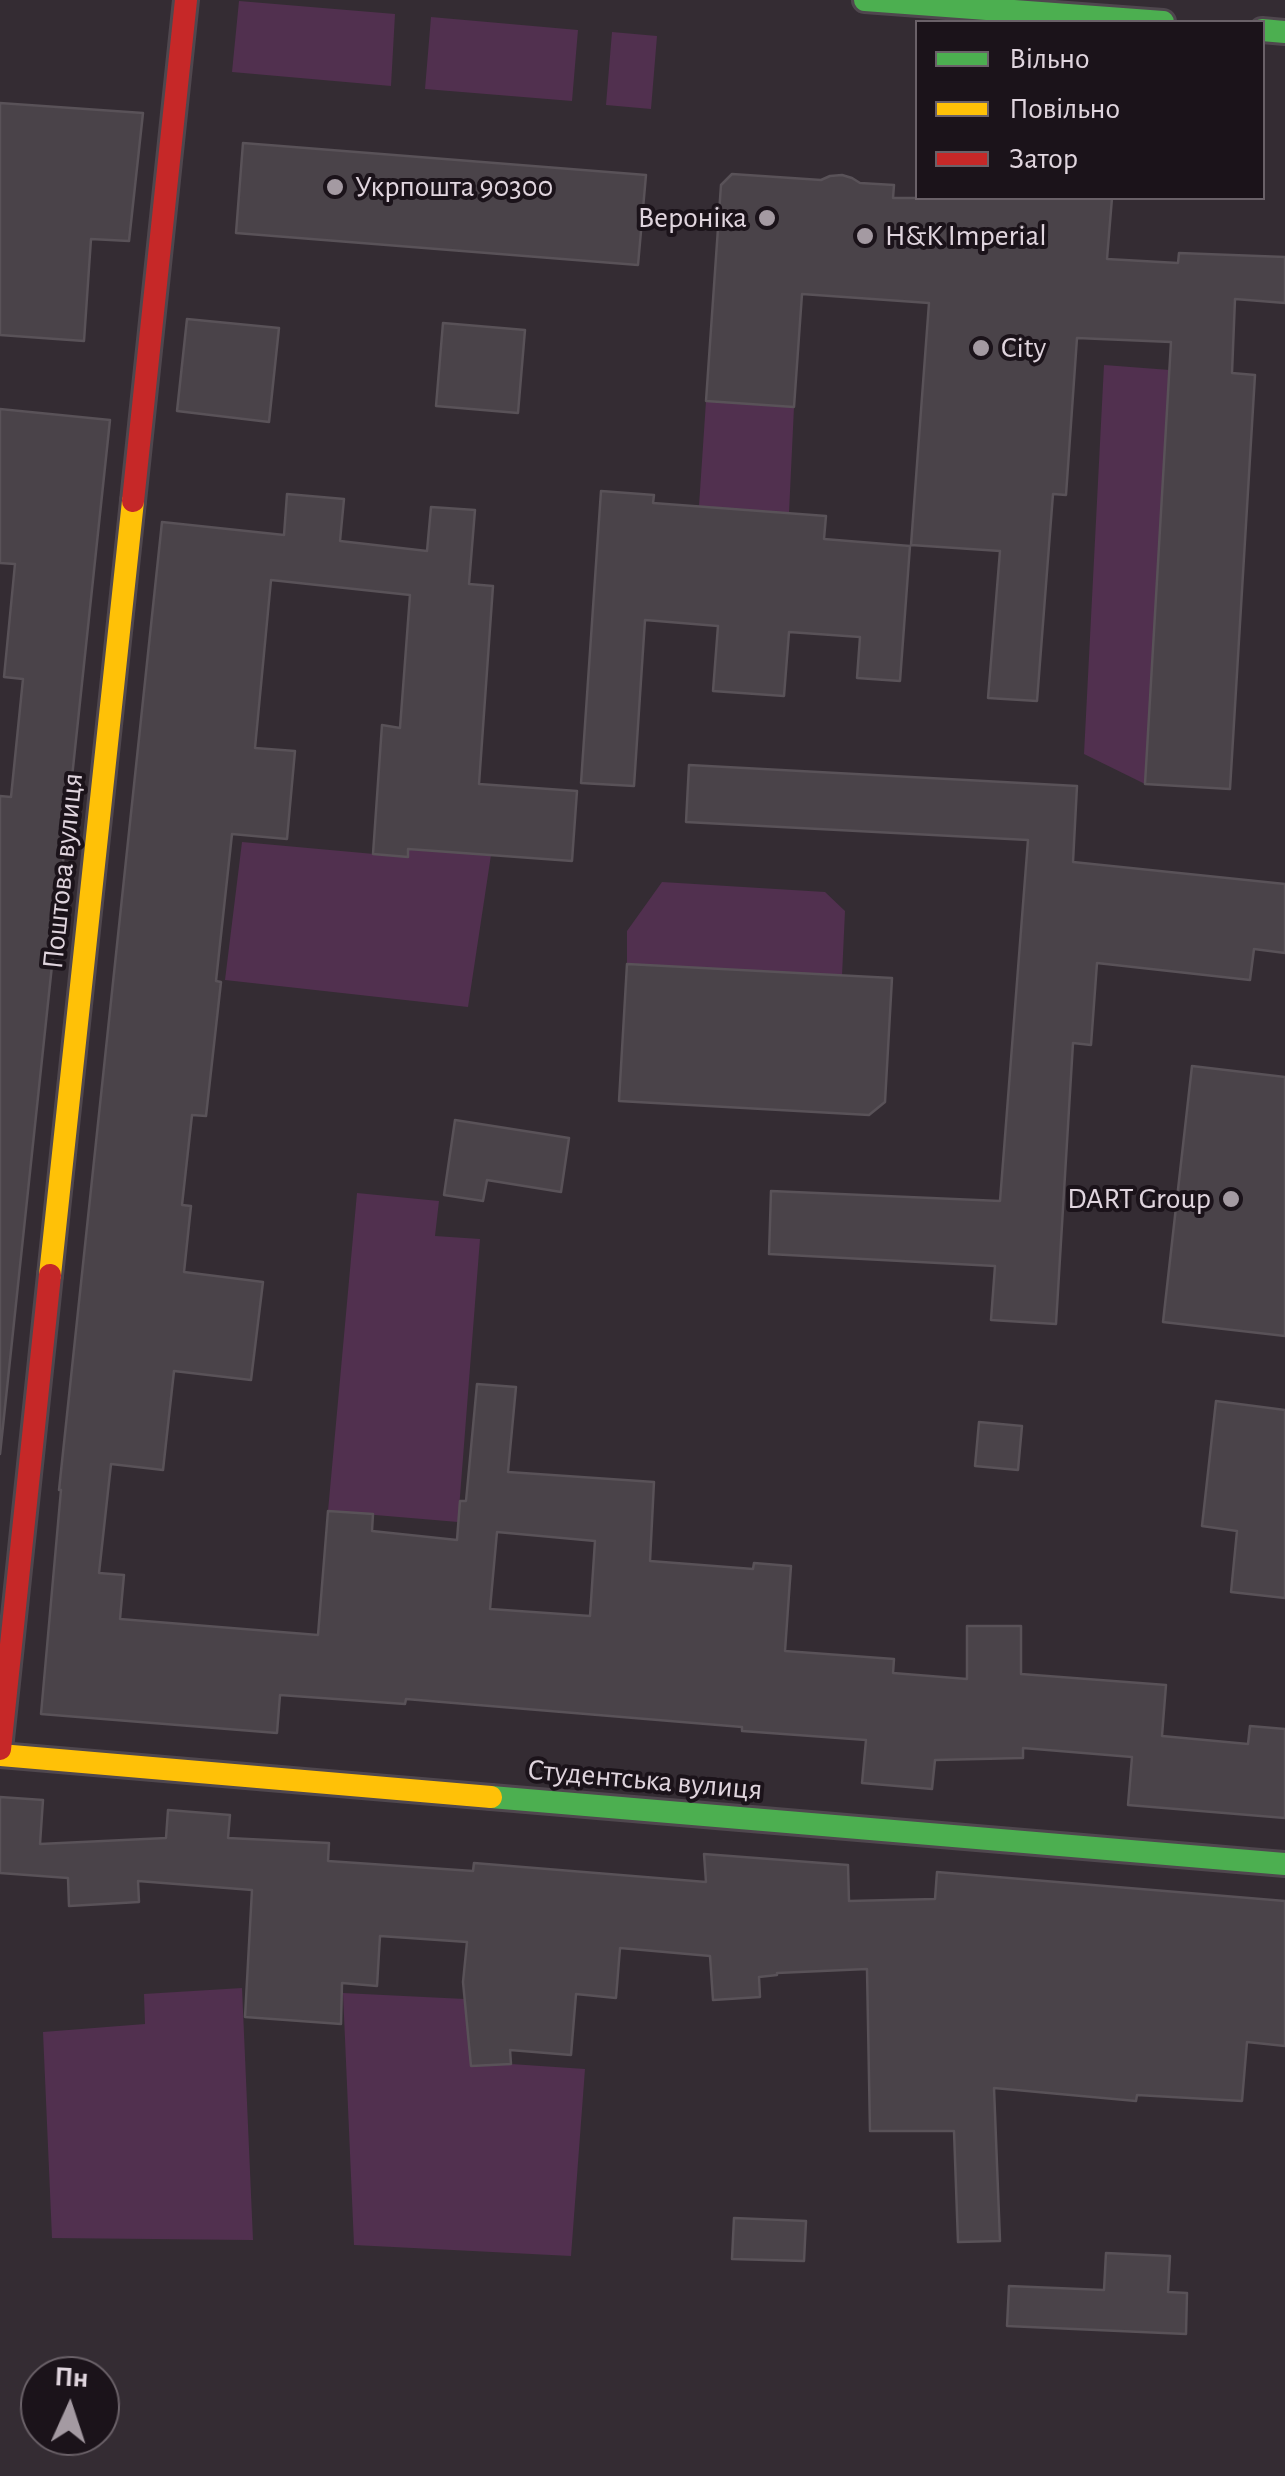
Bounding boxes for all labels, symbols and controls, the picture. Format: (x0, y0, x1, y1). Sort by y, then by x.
legend (915, 20, 1265, 200)
text: Вільно (1009, 44, 1090, 74)
text: Повільно (1009, 94, 1120, 124)
text: Затор (1009, 144, 1078, 174)
place label: Укрпошта 90300 (355, 169, 553, 205)
marker: Укрпошта 90300 (324, 176, 346, 198)
place label: Вероніка (638, 200, 747, 236)
marker: Вероніка (756, 207, 778, 229)
place label: H&K Imperial (885, 218, 1047, 254)
marker: H&K Imperial (854, 225, 876, 247)
place label: City (1001, 330, 1046, 366)
marker: City (970, 337, 992, 359)
street label: Поштова вулиця (35, 771, 91, 971)
place label: DART Group (1067, 1181, 1211, 1217)
marker: DART Group (1220, 1188, 1242, 1210)
street label: Студентська вулиця (526, 1752, 764, 1808)
north arrow (20, 2356, 120, 2456)
text: Пн (54, 2363, 89, 2393)

